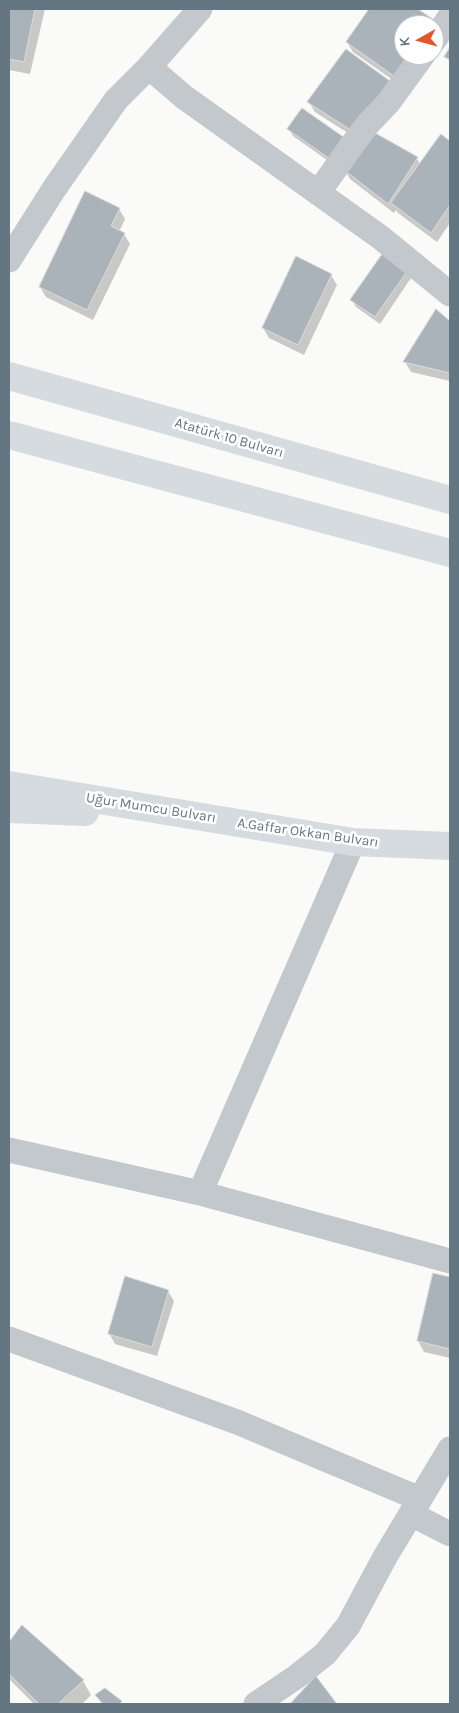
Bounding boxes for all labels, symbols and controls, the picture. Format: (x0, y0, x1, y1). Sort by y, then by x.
north arrow (394, 15, 444, 65)
text: K (396, 36, 414, 47)
street label: Atatürk 10 Bulvarı (173, 414, 285, 462)
street label: Uğur Mumcu Bulvarı (85, 789, 217, 827)
street label: A.Gaffar Okkan Bulvarı (236, 815, 380, 851)

